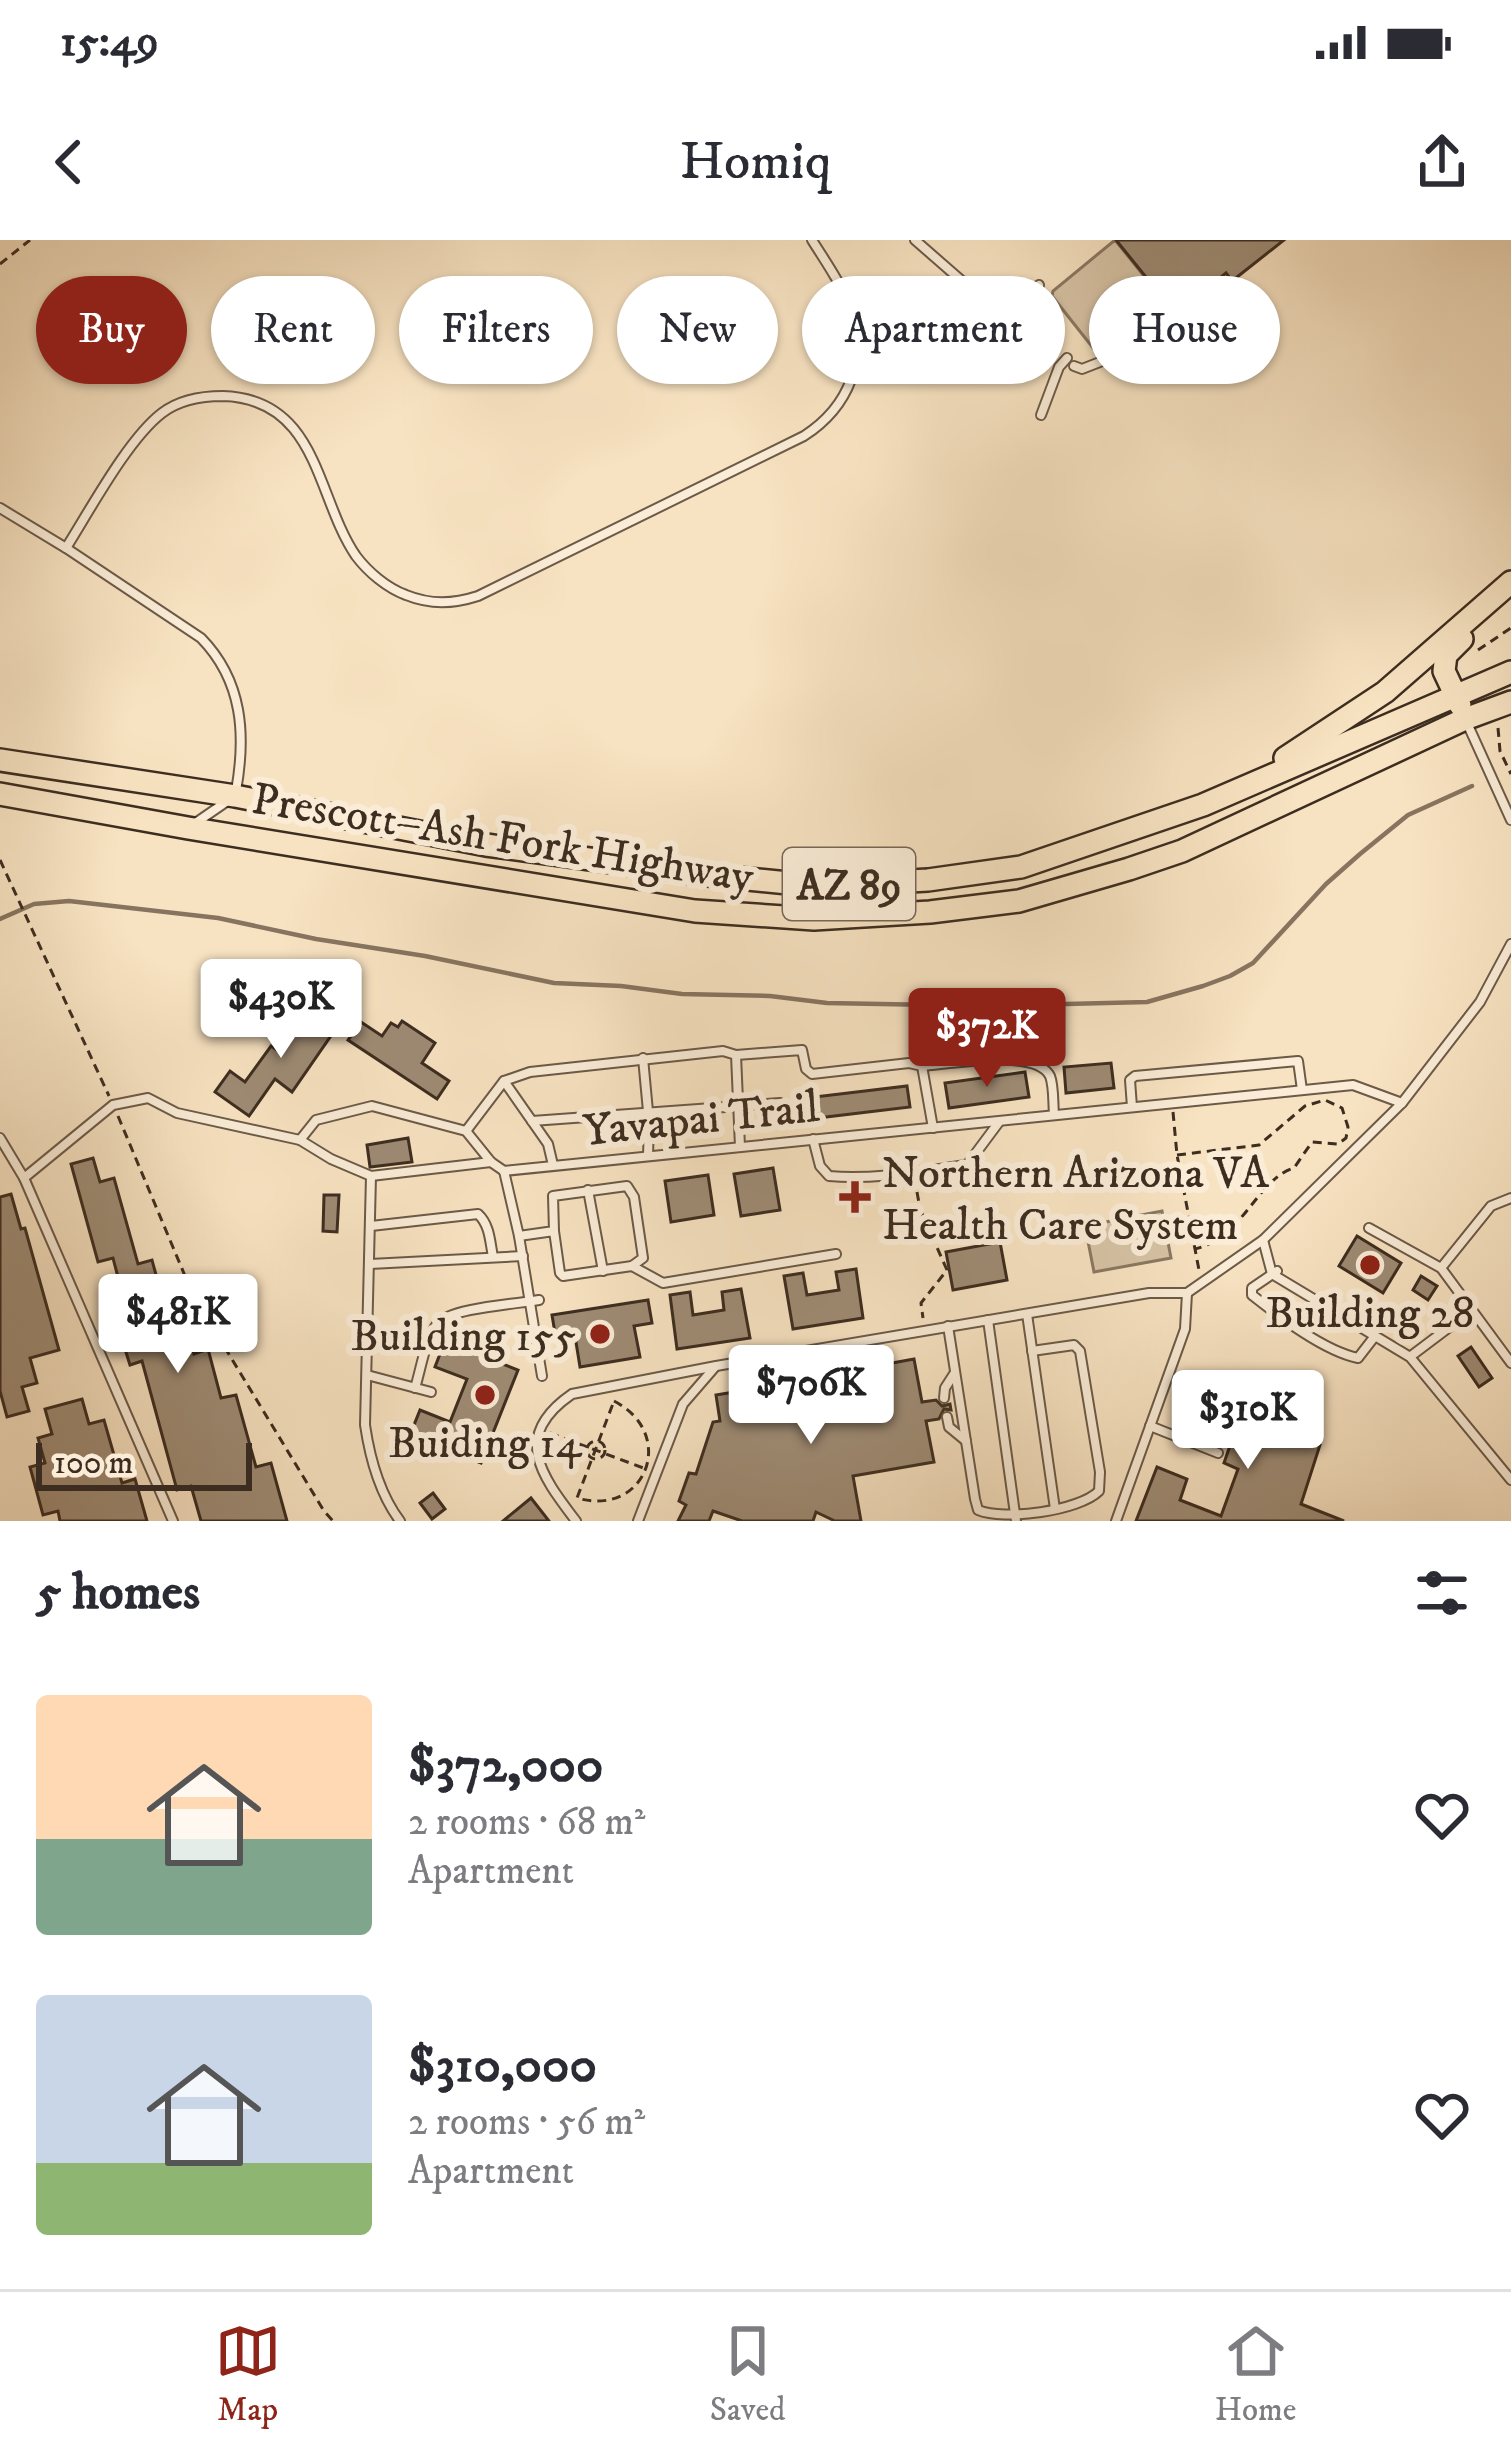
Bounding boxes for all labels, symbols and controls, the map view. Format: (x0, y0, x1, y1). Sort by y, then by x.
text: 15:49 (60, 14, 159, 70)
icon: back (36, 129, 102, 195)
text: Homiq (680, 129, 831, 196)
icon: share (1409, 129, 1475, 195)
chip: Buy (36, 276, 187, 384)
chip: Rent (211, 276, 375, 384)
chip: Filters (399, 276, 593, 384)
chip: New (617, 276, 778, 384)
chip: Apartment (802, 276, 1065, 384)
chip: House (1089, 276, 1280, 384)
street label: Prescott–Ash Fork Highway (248, 772, 758, 906)
road number: AZ 89 (783, 848, 915, 920)
pin: $430K (197, 959, 365, 1061)
text: $430K (228, 973, 334, 1022)
pin: $372K (903, 988, 1071, 1090)
text: $372K (936, 1002, 1038, 1051)
street label: Yavapai Trail (581, 1080, 822, 1160)
place label: Northern Arizona VA Health Care System (882, 1146, 1269, 1254)
marker: Northern Arizona VA Health Care System (839, 1181, 871, 1213)
marker: Building 28 (1357, 1252, 1383, 1278)
pin: $481K (94, 1274, 262, 1376)
place label: Building 28 (1265, 1286, 1475, 1342)
text: $481K (126, 1288, 230, 1337)
place label: Building 155 (351, 1309, 576, 1365)
marker: Building 155 (587, 1321, 613, 1347)
pin: $706K (727, 1345, 895, 1447)
text: $706K (756, 1359, 866, 1408)
pin: $310K (1164, 1370, 1332, 1472)
marker: Buiding 14 (472, 1382, 498, 1408)
text: $310K (1199, 1384, 1297, 1433)
place label: Buiding 14 (388, 1416, 583, 1472)
scale bar (36, 1437, 252, 1490)
text: 100 m (54, 1443, 133, 1484)
icon: filters (1409, 1560, 1475, 1626)
text: 5 homes (36, 1561, 200, 1625)
text: $372,000 (408, 1734, 603, 1798)
icon: home (132, 1743, 276, 1887)
icon: heart (1409, 1782, 1475, 1848)
text: 2 rooms · 68 m² (408, 1798, 645, 1847)
text: Apartment (408, 1847, 574, 1896)
text: $310,000 (408, 2034, 597, 2098)
icon: home (132, 2043, 276, 2187)
icon: heart (1409, 2082, 1475, 2148)
text: 2 rooms · 56 m² (408, 2098, 645, 2147)
text: Apartment (408, 2147, 574, 2196)
tab: Map (215, 2318, 281, 2431)
tab: Saved (710, 2318, 786, 2431)
tab: Home (1215, 2318, 1296, 2431)

